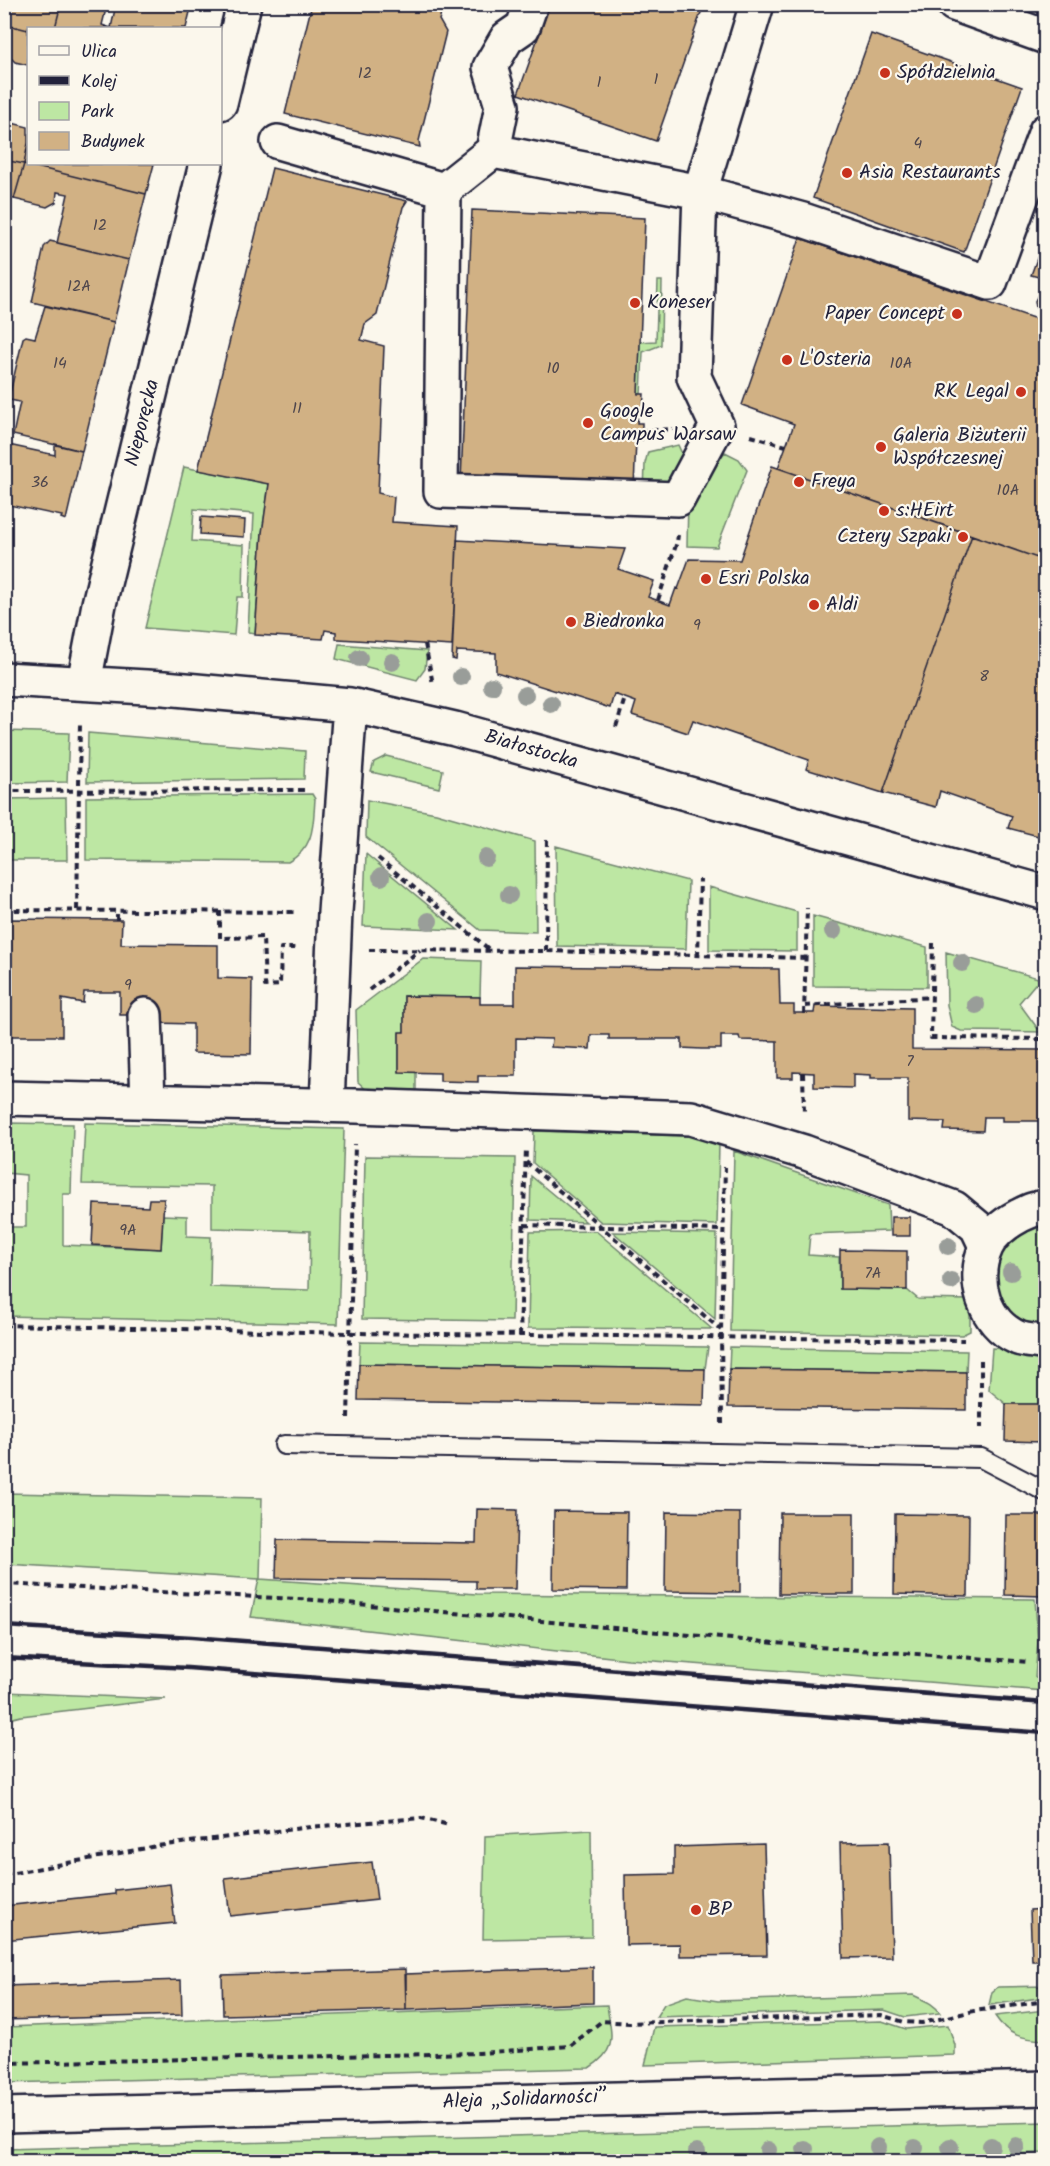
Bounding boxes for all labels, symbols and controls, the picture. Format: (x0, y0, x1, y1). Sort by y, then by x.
legend (27, 27, 222, 165)
text: Ulica (81, 38, 117, 67)
place label: Spółdzielnia (897, 57, 996, 89)
house number: 12 (358, 61, 372, 86)
marker: Spółdzielnia (878, 66, 892, 80)
house number: 1 (653, 67, 659, 92)
text: Kolej (81, 68, 118, 97)
house number: 1 (596, 70, 602, 95)
text: Park (81, 98, 114, 127)
text: Budynek (81, 128, 145, 157)
house number: 4 (914, 131, 923, 156)
place label: Asia Restaurants (859, 157, 1001, 189)
marker: Asia Restaurants (840, 166, 854, 180)
house number: 12 (93, 213, 107, 238)
house number: 12A (67, 274, 91, 299)
place label: Koneser (647, 287, 713, 319)
marker: Koneser (628, 296, 642, 310)
place label: Paper Concept (825, 298, 945, 330)
marker: Paper Concept (950, 307, 964, 321)
place label: L'Osteria (799, 344, 871, 376)
house number: 14 (53, 351, 67, 376)
house number: 10A (890, 351, 913, 376)
marker: L'Osteria (780, 353, 794, 367)
house number: 10 (546, 356, 560, 381)
street label: Nieporęcka (117, 376, 169, 470)
place label: RK Legal (934, 376, 1009, 408)
marker: RK Legal (1014, 385, 1028, 399)
house number: 11 (292, 396, 302, 421)
place label: Google Campus Warsaw (600, 396, 737, 451)
marker: Google Campus Warsaw (581, 416, 595, 430)
place label: Galeria Biżuterii Współczesnej (893, 420, 1027, 475)
marker: Galeria Biżuterii Współczesnej (874, 440, 888, 454)
place label: Freya (811, 466, 856, 498)
house number: 36 (31, 470, 49, 495)
marker: Freya (792, 475, 806, 489)
house number: 10A (997, 478, 1020, 503)
place label: s:HEirt (896, 495, 954, 527)
marker: s:HEirt (877, 504, 891, 518)
place label: Cztery Szpaki (837, 521, 952, 553)
marker: Cztery Szpaki (956, 530, 970, 544)
place label: Esri Polska (718, 563, 810, 595)
marker: Esri Polska (699, 572, 713, 586)
place label: Aldi (826, 589, 859, 621)
marker: Aldi (807, 598, 821, 612)
place label: Biedronka (583, 606, 665, 638)
house number: 9 (693, 613, 701, 638)
marker: Biedronka (564, 615, 578, 629)
house number: 8 (979, 664, 989, 689)
street label: Białostocka (480, 721, 582, 779)
house number: 9 (124, 973, 132, 998)
house number: 7 (906, 1049, 914, 1074)
house number: 9A (119, 1218, 137, 1243)
house number: 7A (864, 1261, 882, 1286)
place label: BP (708, 1894, 733, 1926)
marker: BP (689, 1903, 703, 1917)
street label: Aleja „Solidarności” (442, 2081, 608, 2119)

